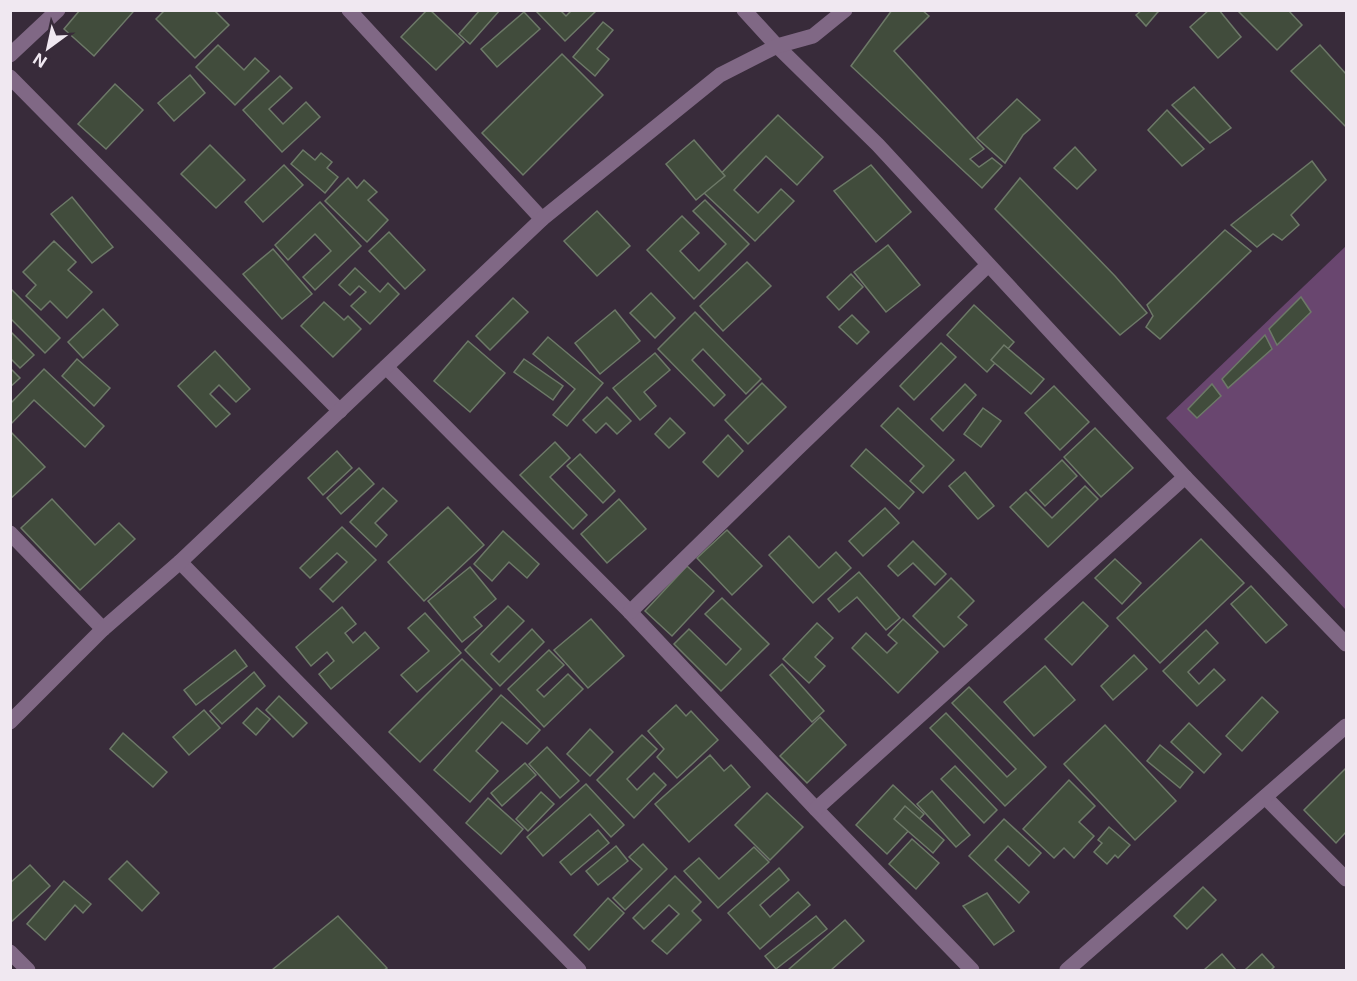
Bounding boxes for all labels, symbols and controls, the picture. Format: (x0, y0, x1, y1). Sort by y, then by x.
north arrow (18, 18, 78, 78)
text: N (29, 49, 50, 72)

